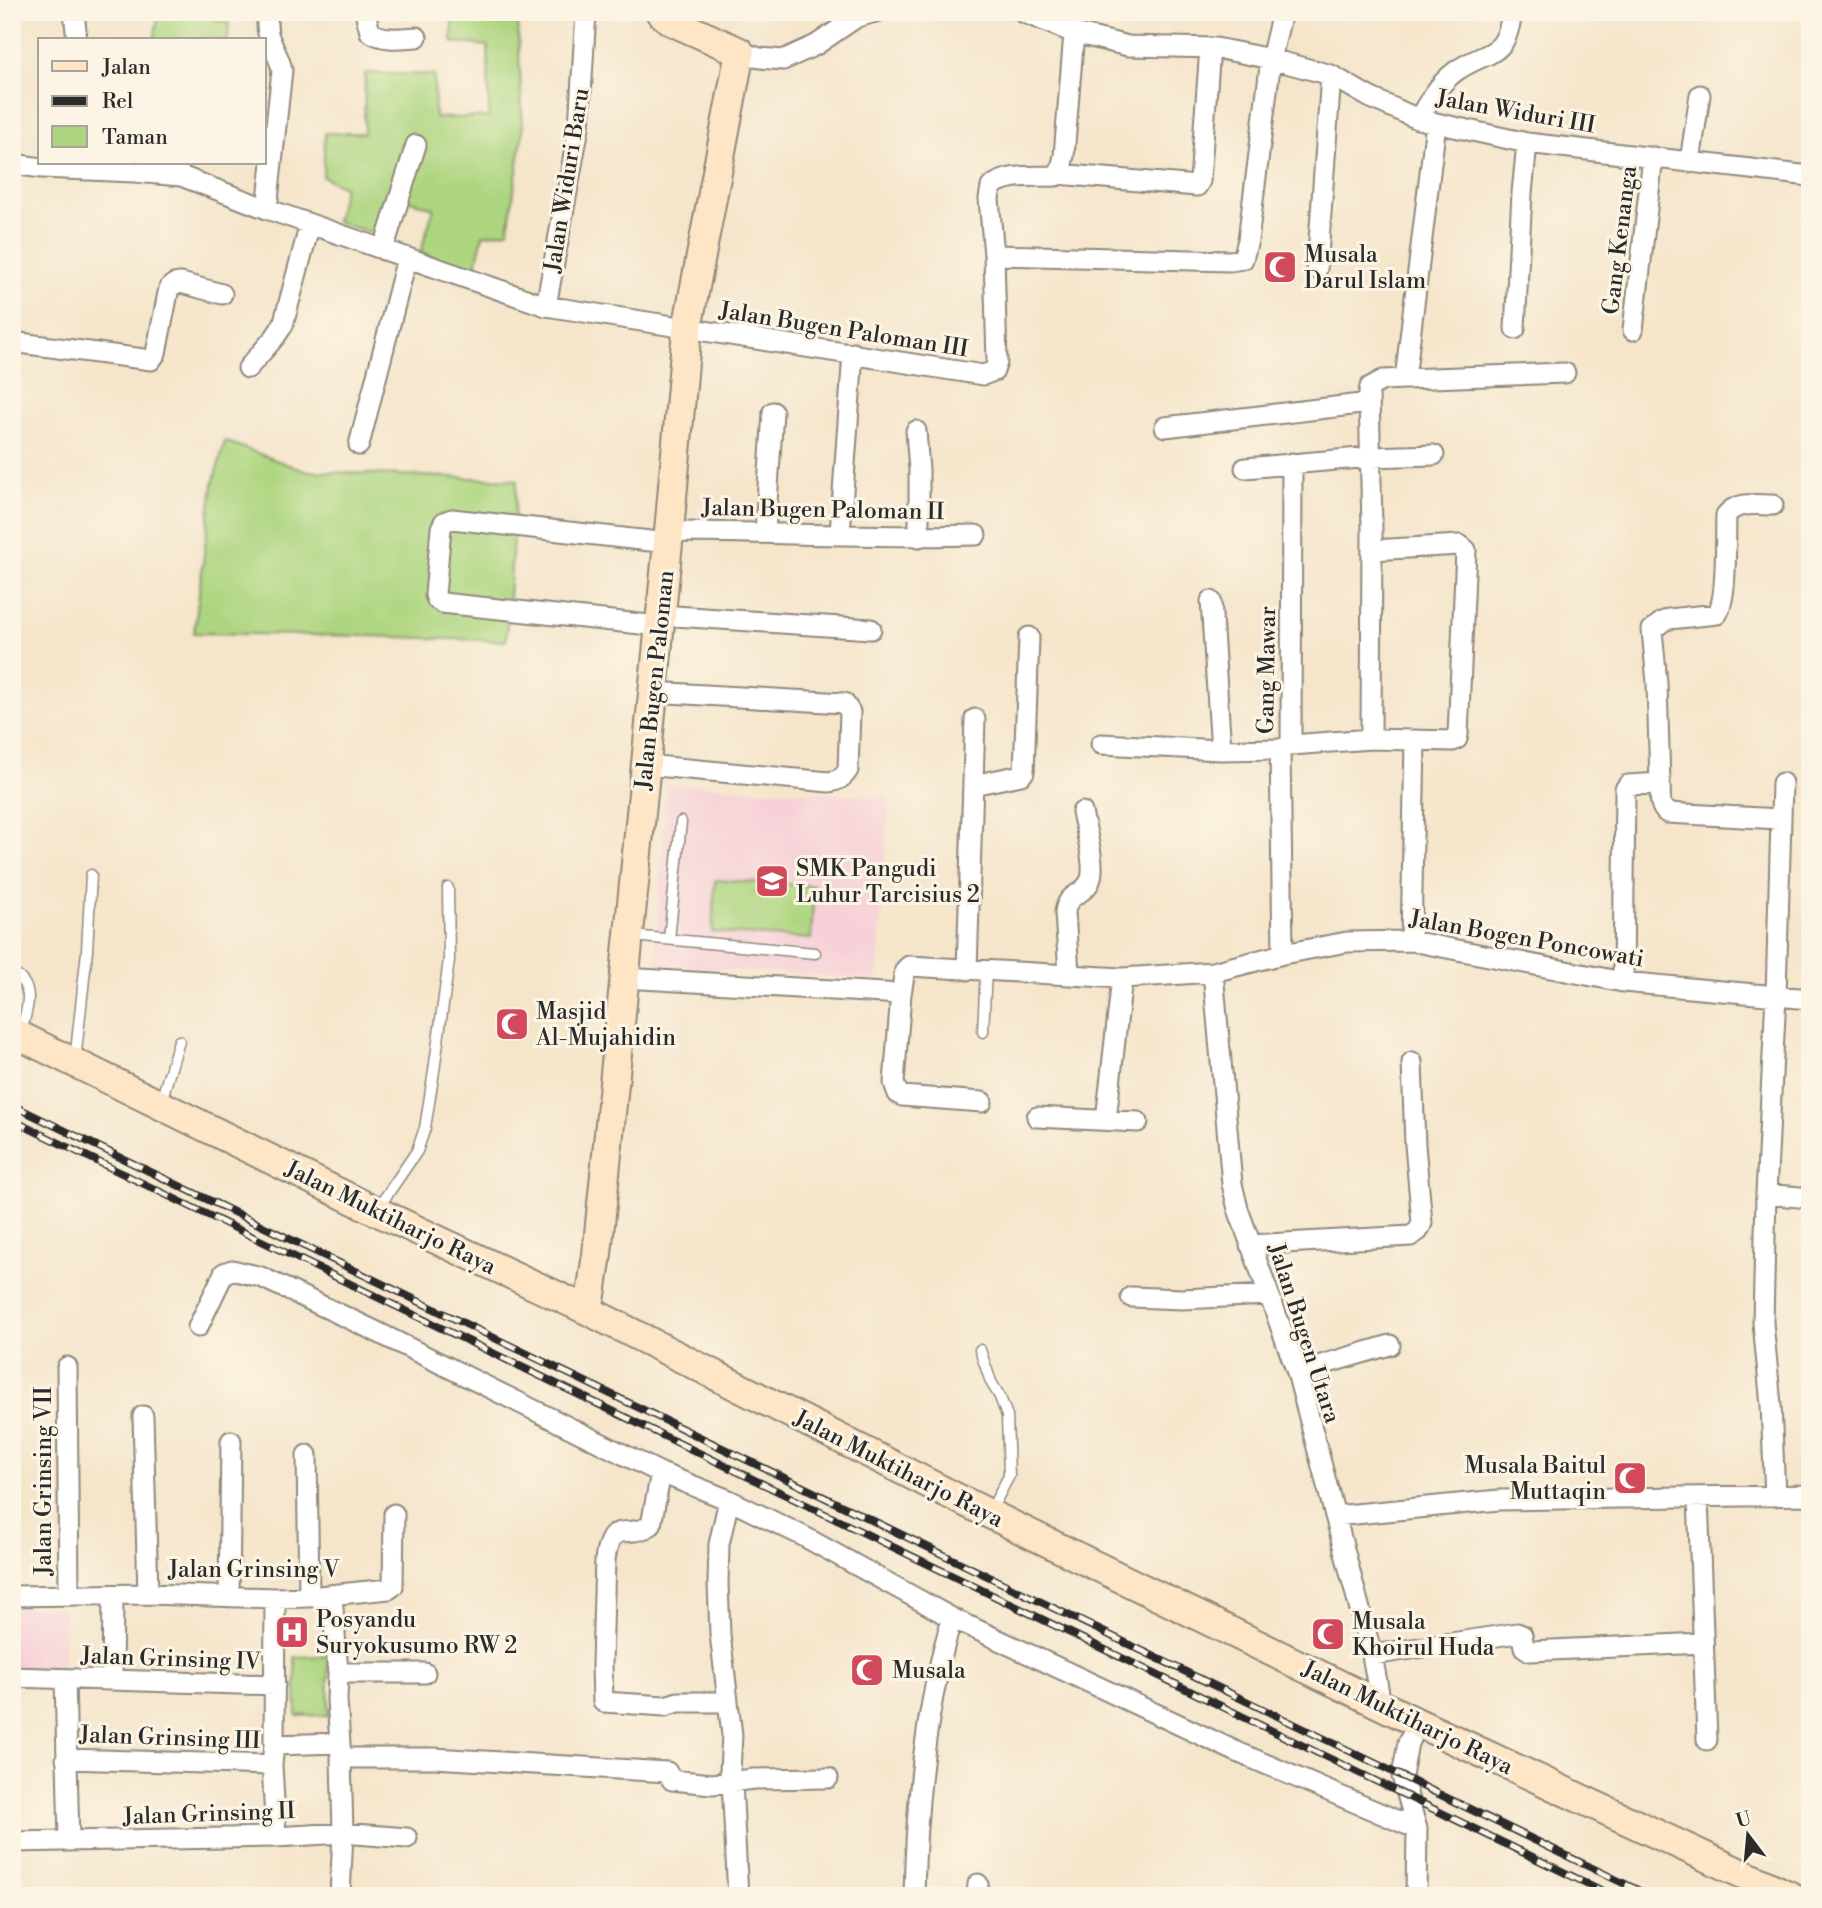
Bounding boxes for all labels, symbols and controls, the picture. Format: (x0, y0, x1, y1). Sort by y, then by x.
legend (38, 38, 266, 164)
text: Jalan (101, 55, 151, 81)
street label: Jalan Widuri III (1433, 84, 1598, 140)
street label: Jalan Widuri Baru (538, 86, 595, 275)
text: Rel (102, 89, 133, 115)
text: Taman (102, 125, 168, 151)
street label: Gang Kenanga (1597, 164, 1643, 316)
place label: Musala Darul Islam (1304, 241, 1426, 295)
mosque icon: Musala Darul Islam (1261, 248, 1299, 286)
street label: Jalan Bugen Paloman III (716, 296, 971, 364)
street label: Jalan Bugen Paloman II (700, 494, 945, 526)
street label: Jalan Bugen Paloman (629, 569, 680, 792)
street label: Gang Mawar (1252, 606, 1282, 734)
place label: SMK Pangudi Luhur Tarcisius 2 (796, 855, 980, 909)
school or university icon: SMK Pangudi Luhur Tarcisius 2 (753, 862, 791, 900)
street label: Jalan Bogen Poncowati (1407, 904, 1646, 973)
place label: Masjid Al-Mujahidin (535, 998, 676, 1052)
mosque icon: Masjid Al-Mujahidin (493, 1005, 531, 1043)
street label: Jalan Muktiharjo Raya (280, 1154, 501, 1281)
street label: Jalan Bugen Utara (1261, 1239, 1346, 1427)
street label: Jalan Grinsing VII (30, 1386, 58, 1576)
street label: Jalan Muktiharjo Raya (788, 1404, 1008, 1534)
place label: Musala Baitul Muttaqin (1464, 1452, 1606, 1506)
mosque icon: Musala Baitul Muttaqin (1611, 1459, 1649, 1497)
street label: Jalan Grinsing V (167, 1556, 340, 1584)
place label: Posyandu Suryokusumo RW 2 (316, 1606, 517, 1660)
place label: Musala Khoirul Huda (1352, 1608, 1495, 1662)
hospital icon: Posyandu Suryokusumo RW 2 (273, 1613, 311, 1651)
mosque icon: Musala Khoirul Huda (1309, 1615, 1347, 1653)
street label: Jalan Grinsing IV (79, 1642, 262, 1676)
mosque icon: Musala (848, 1651, 886, 1689)
street label: Jalan Muktiharjo Raya (1297, 1654, 1518, 1781)
place label: Musala (892, 1657, 966, 1685)
street label: Jalan Grinsing III (78, 1721, 261, 1755)
street label: Jalan Grinsing II (121, 1797, 296, 1831)
north arrow (1714, 1800, 1784, 1870)
text: U (1733, 1806, 1754, 1833)

